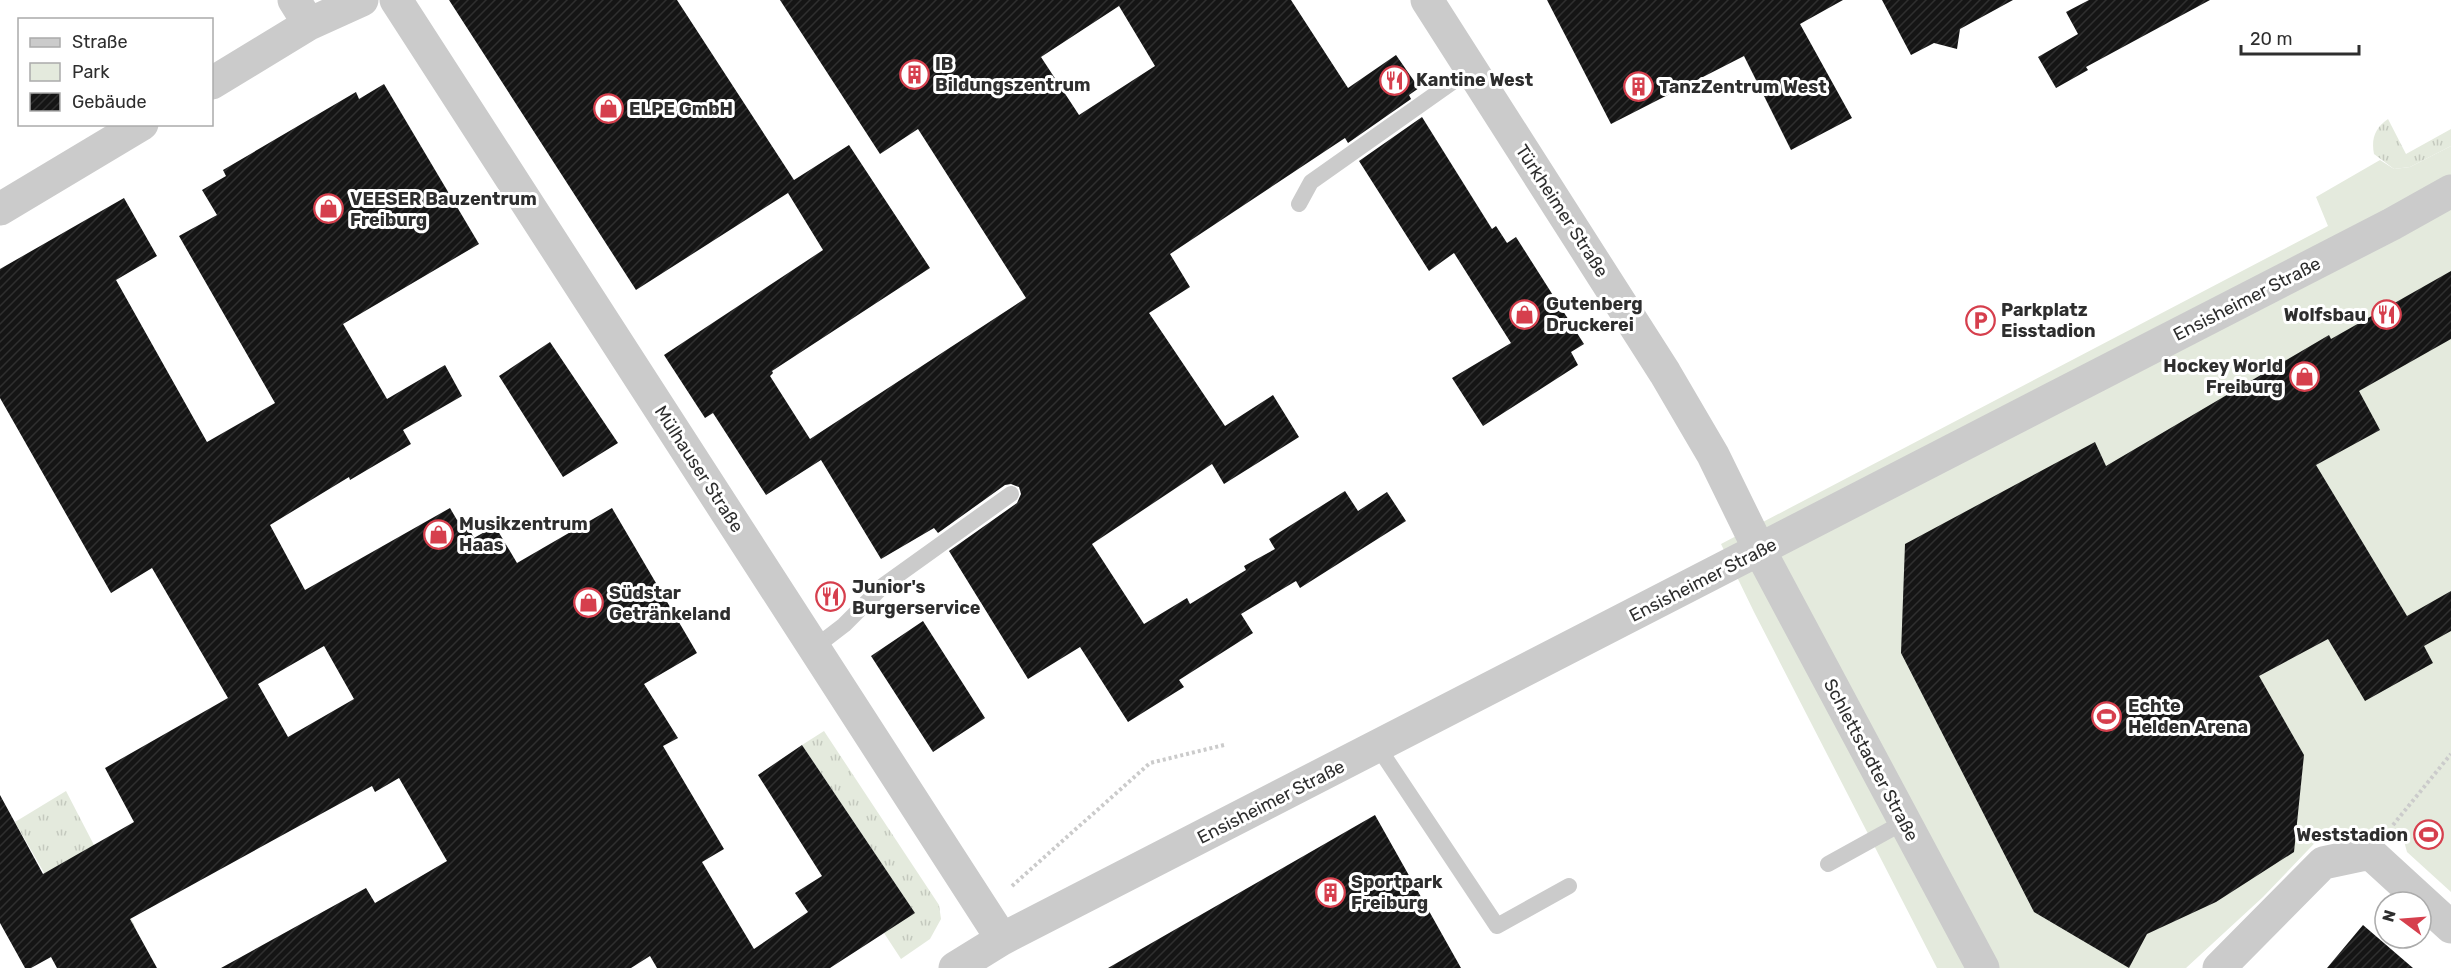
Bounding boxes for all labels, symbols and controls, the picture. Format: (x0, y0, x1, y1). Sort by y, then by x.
legend (18, 18, 213, 126)
scale bar (2241, 18, 2360, 56)
text: 20 m (2250, 28, 2292, 50)
text: Straße (72, 31, 128, 53)
place label: IB Bildungszentrum (935, 53, 1090, 96)
building icon: IB Bildungszentrum (898, 58, 930, 90)
text: Park (72, 61, 110, 83)
restaurant icon: Kantine West (1379, 64, 1411, 96)
place label: Kantine West (1416, 69, 1533, 91)
building icon: TanzZentrum West (1622, 71, 1654, 103)
place label: TanzZentrum West (1659, 76, 1827, 98)
text: Gebäude (72, 91, 147, 113)
shop icon: ELPE GmbH (592, 93, 624, 125)
place label: ELPE GmbH (629, 98, 733, 120)
street label: Türkheimer Straße (1511, 141, 1613, 281)
place label: VEESER Bauzentrum Freiburg (350, 188, 537, 231)
shop icon: VEESER Bauzentrum Freiburg (313, 193, 345, 225)
street label: Ensisheimer Straße (2170, 252, 2324, 346)
place label: Gutenberg Druckerei (1546, 293, 1643, 336)
shop icon: Gutenberg Druckerei (1509, 298, 1541, 330)
place label: Parkplatz Eisstadion (2001, 299, 2096, 342)
restaurant icon: Wolfsbau (2371, 299, 2403, 331)
parking icon: Parkplatz Eisstadion (1964, 304, 1996, 336)
place label: Wolfsbau (2284, 304, 2366, 326)
place label: Hockey World Freiburg (2163, 355, 2283, 398)
shop icon: Hockey World Freiburg (2288, 360, 2320, 392)
street label: Mülhauser Straße (650, 401, 748, 537)
place label: Musikzentrum Haas (459, 513, 588, 556)
shop icon: Musikzentrum Haas (422, 518, 454, 550)
street label: Ensisheimer Straße (1626, 533, 1780, 627)
place label: Junior's Burgerservice (852, 576, 981, 619)
restaurant icon: Junior's Burgerservice (815, 581, 847, 613)
place label: Südstar Getränkeland (609, 582, 731, 625)
shop icon: Südstar Getränkeland (572, 587, 604, 619)
street label: Schlettstadter Straße (1819, 675, 1923, 845)
place label: Echte Helden Arena (2128, 695, 2248, 738)
sports icon: Echte Helden Arena (2091, 700, 2123, 732)
street label: Ensisheimer Straße (1194, 755, 1348, 849)
sports icon: Weststadion (2413, 819, 2445, 851)
place label: Weststadion (2296, 824, 2408, 846)
place label: Sportpark Freiburg (1351, 871, 1443, 914)
building icon: Sportpark Freiburg (1314, 876, 1346, 908)
north arrow (2373, 890, 2433, 950)
text: N (2378, 908, 2400, 924)

